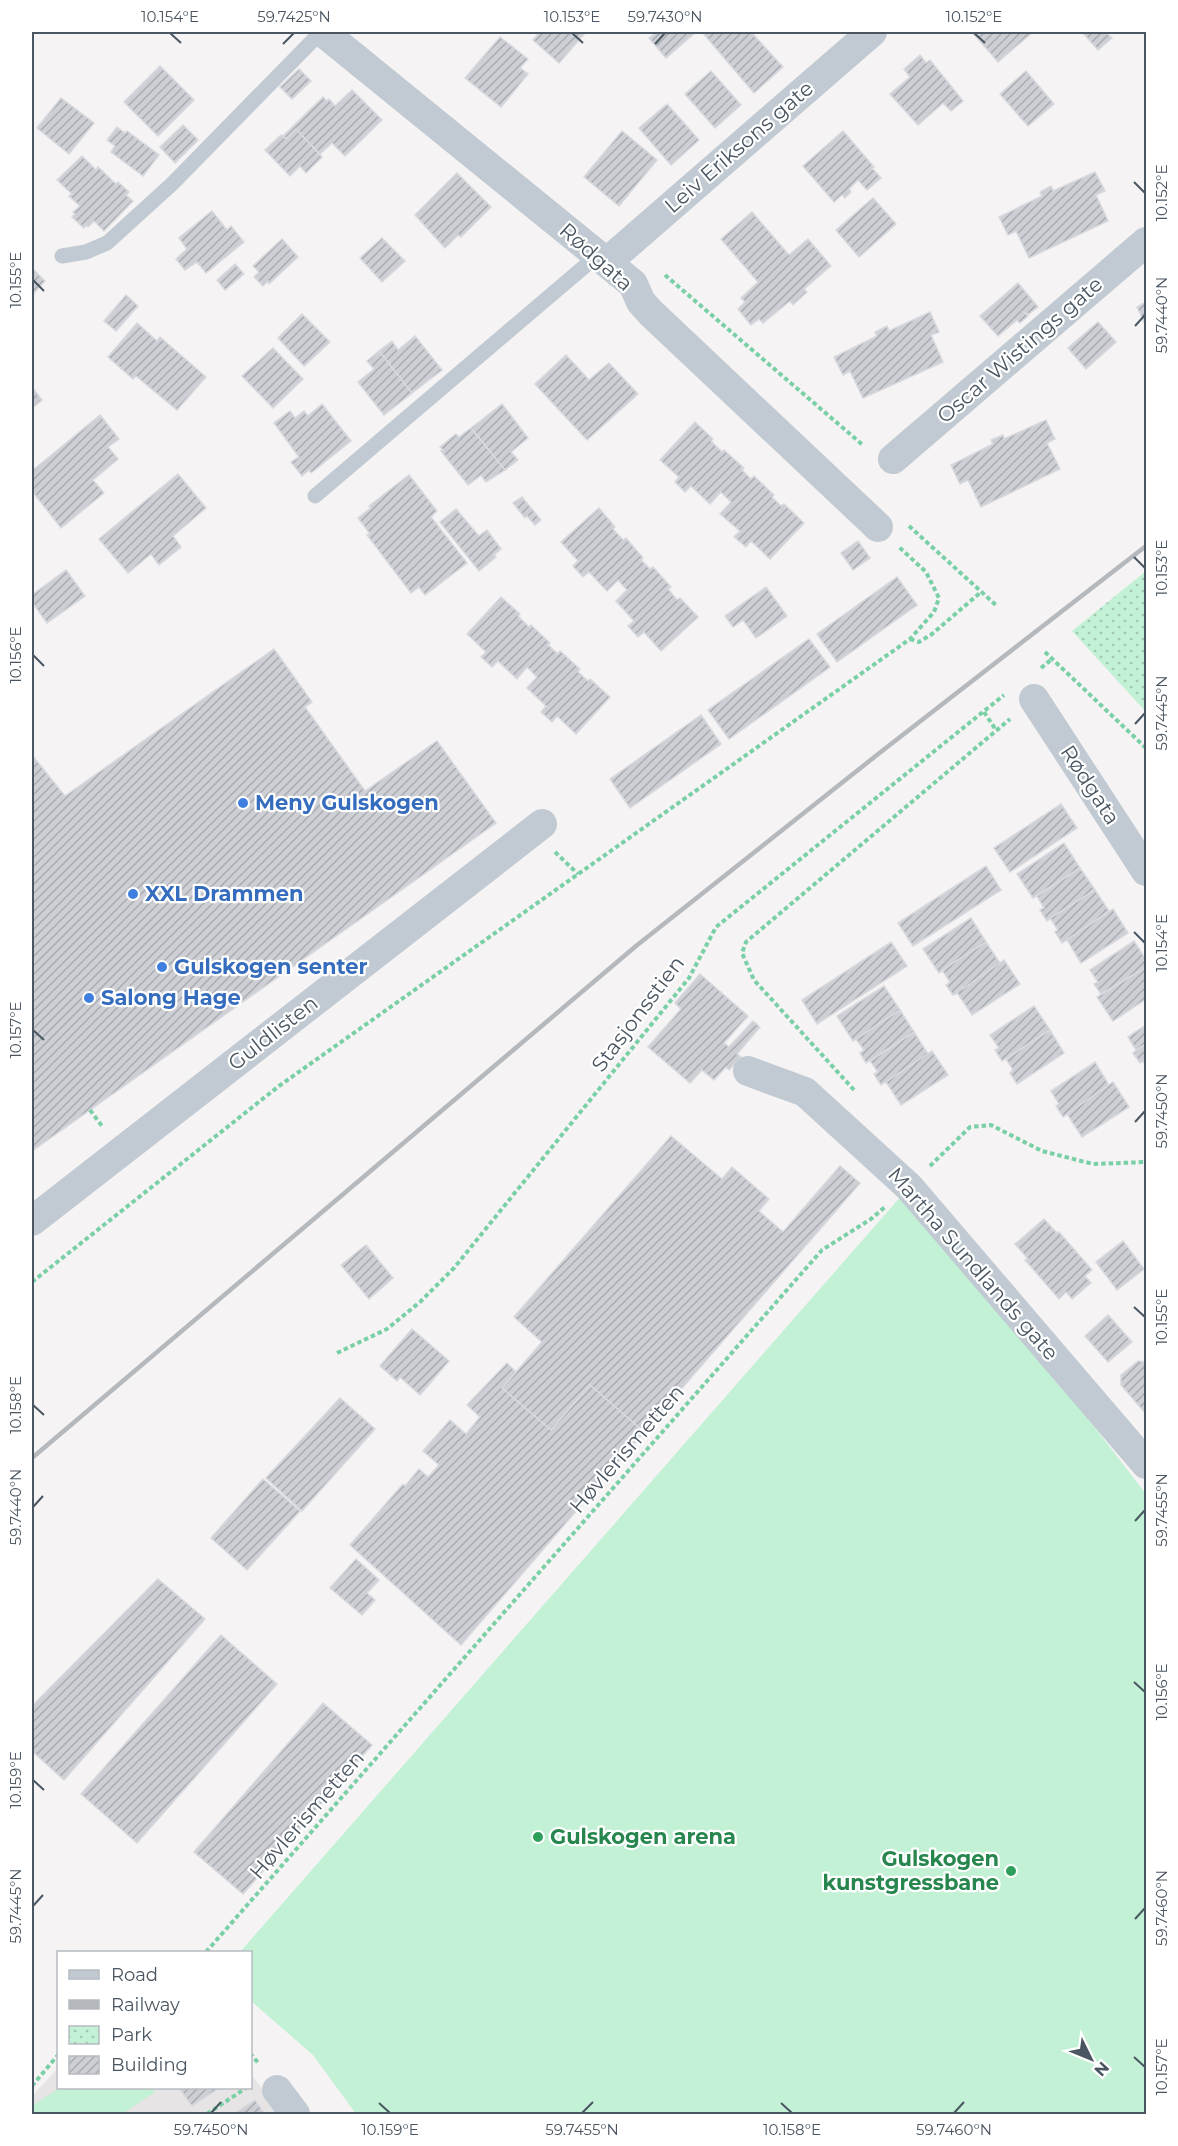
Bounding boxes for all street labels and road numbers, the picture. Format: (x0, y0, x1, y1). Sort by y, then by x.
street label: Leiv Eriksons gate (659, 75, 818, 218)
street label: Rødgata (555, 217, 638, 296)
street label: Oscar Wistings gate (932, 271, 1107, 428)
street label: Rødgata (1055, 740, 1125, 829)
street label: Stasjonsstien (586, 951, 689, 1076)
street label: Guldlisten (223, 990, 322, 1075)
street label: Martha Sundlands gate (883, 1162, 1064, 1365)
street label: Høvlerismetten (564, 1379, 689, 1518)
street label: Høvlerismetten (244, 1745, 369, 1884)

